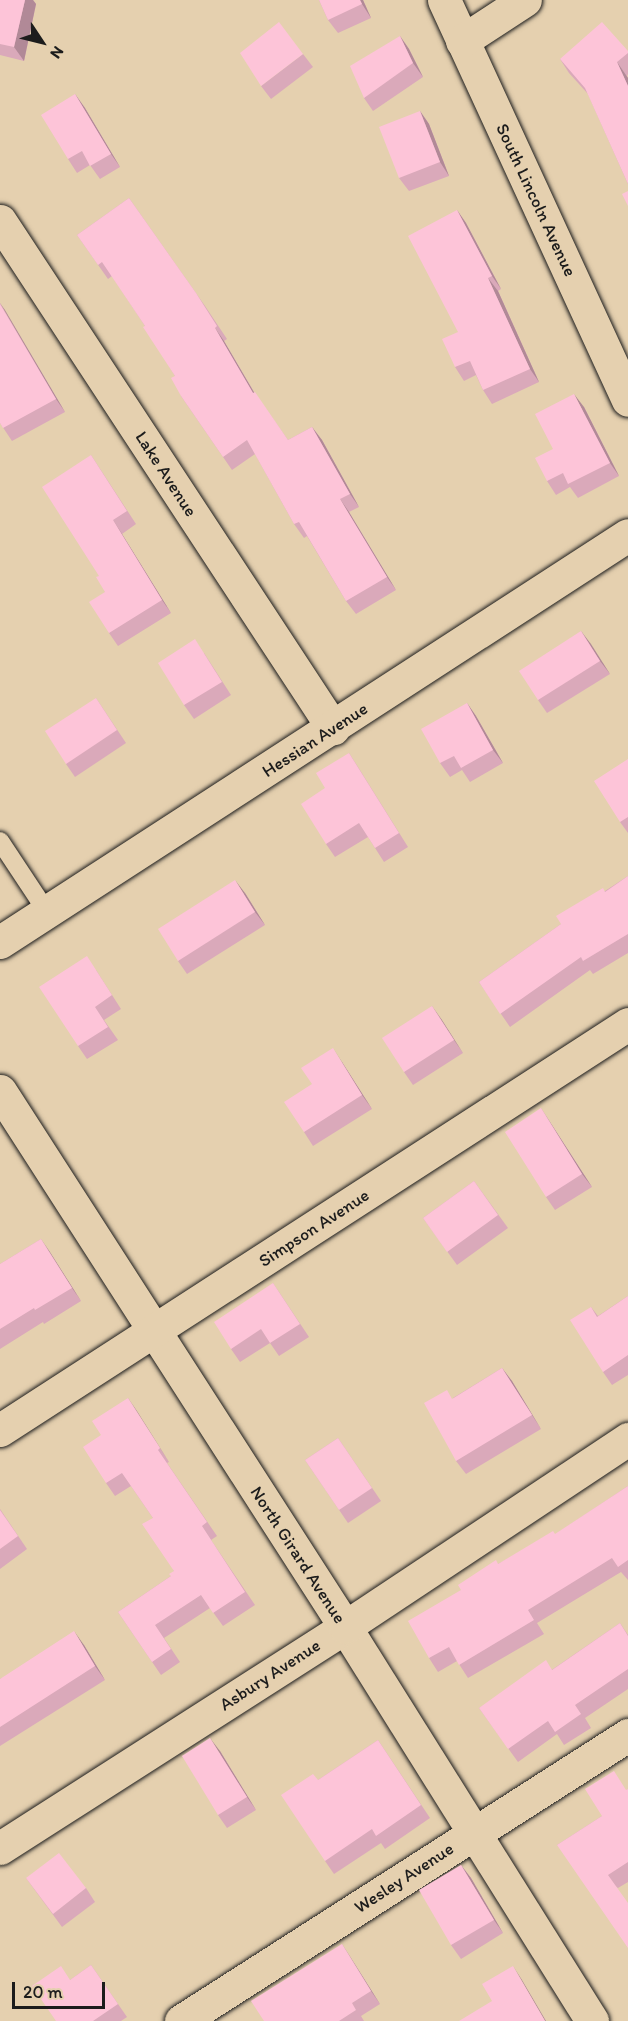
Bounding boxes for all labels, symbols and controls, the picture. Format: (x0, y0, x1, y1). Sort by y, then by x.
north arrow (12, 12, 72, 72)
text: N (46, 43, 68, 62)
street label: South Lincoln Avenue (491, 120, 581, 280)
street label: Lake Avenue (131, 428, 201, 520)
street label: Hessian Avenue (258, 698, 372, 782)
street label: Simpson Avenue (255, 1184, 373, 1272)
street label: North Girard Avenue (246, 1483, 350, 1627)
street label: Asbury Avenue (216, 1635, 324, 1715)
street label: Wesley Avenue (350, 1838, 458, 1918)
scale bar (15, 1970, 108, 2008)
text: 20 m (23, 1981, 63, 2003)

